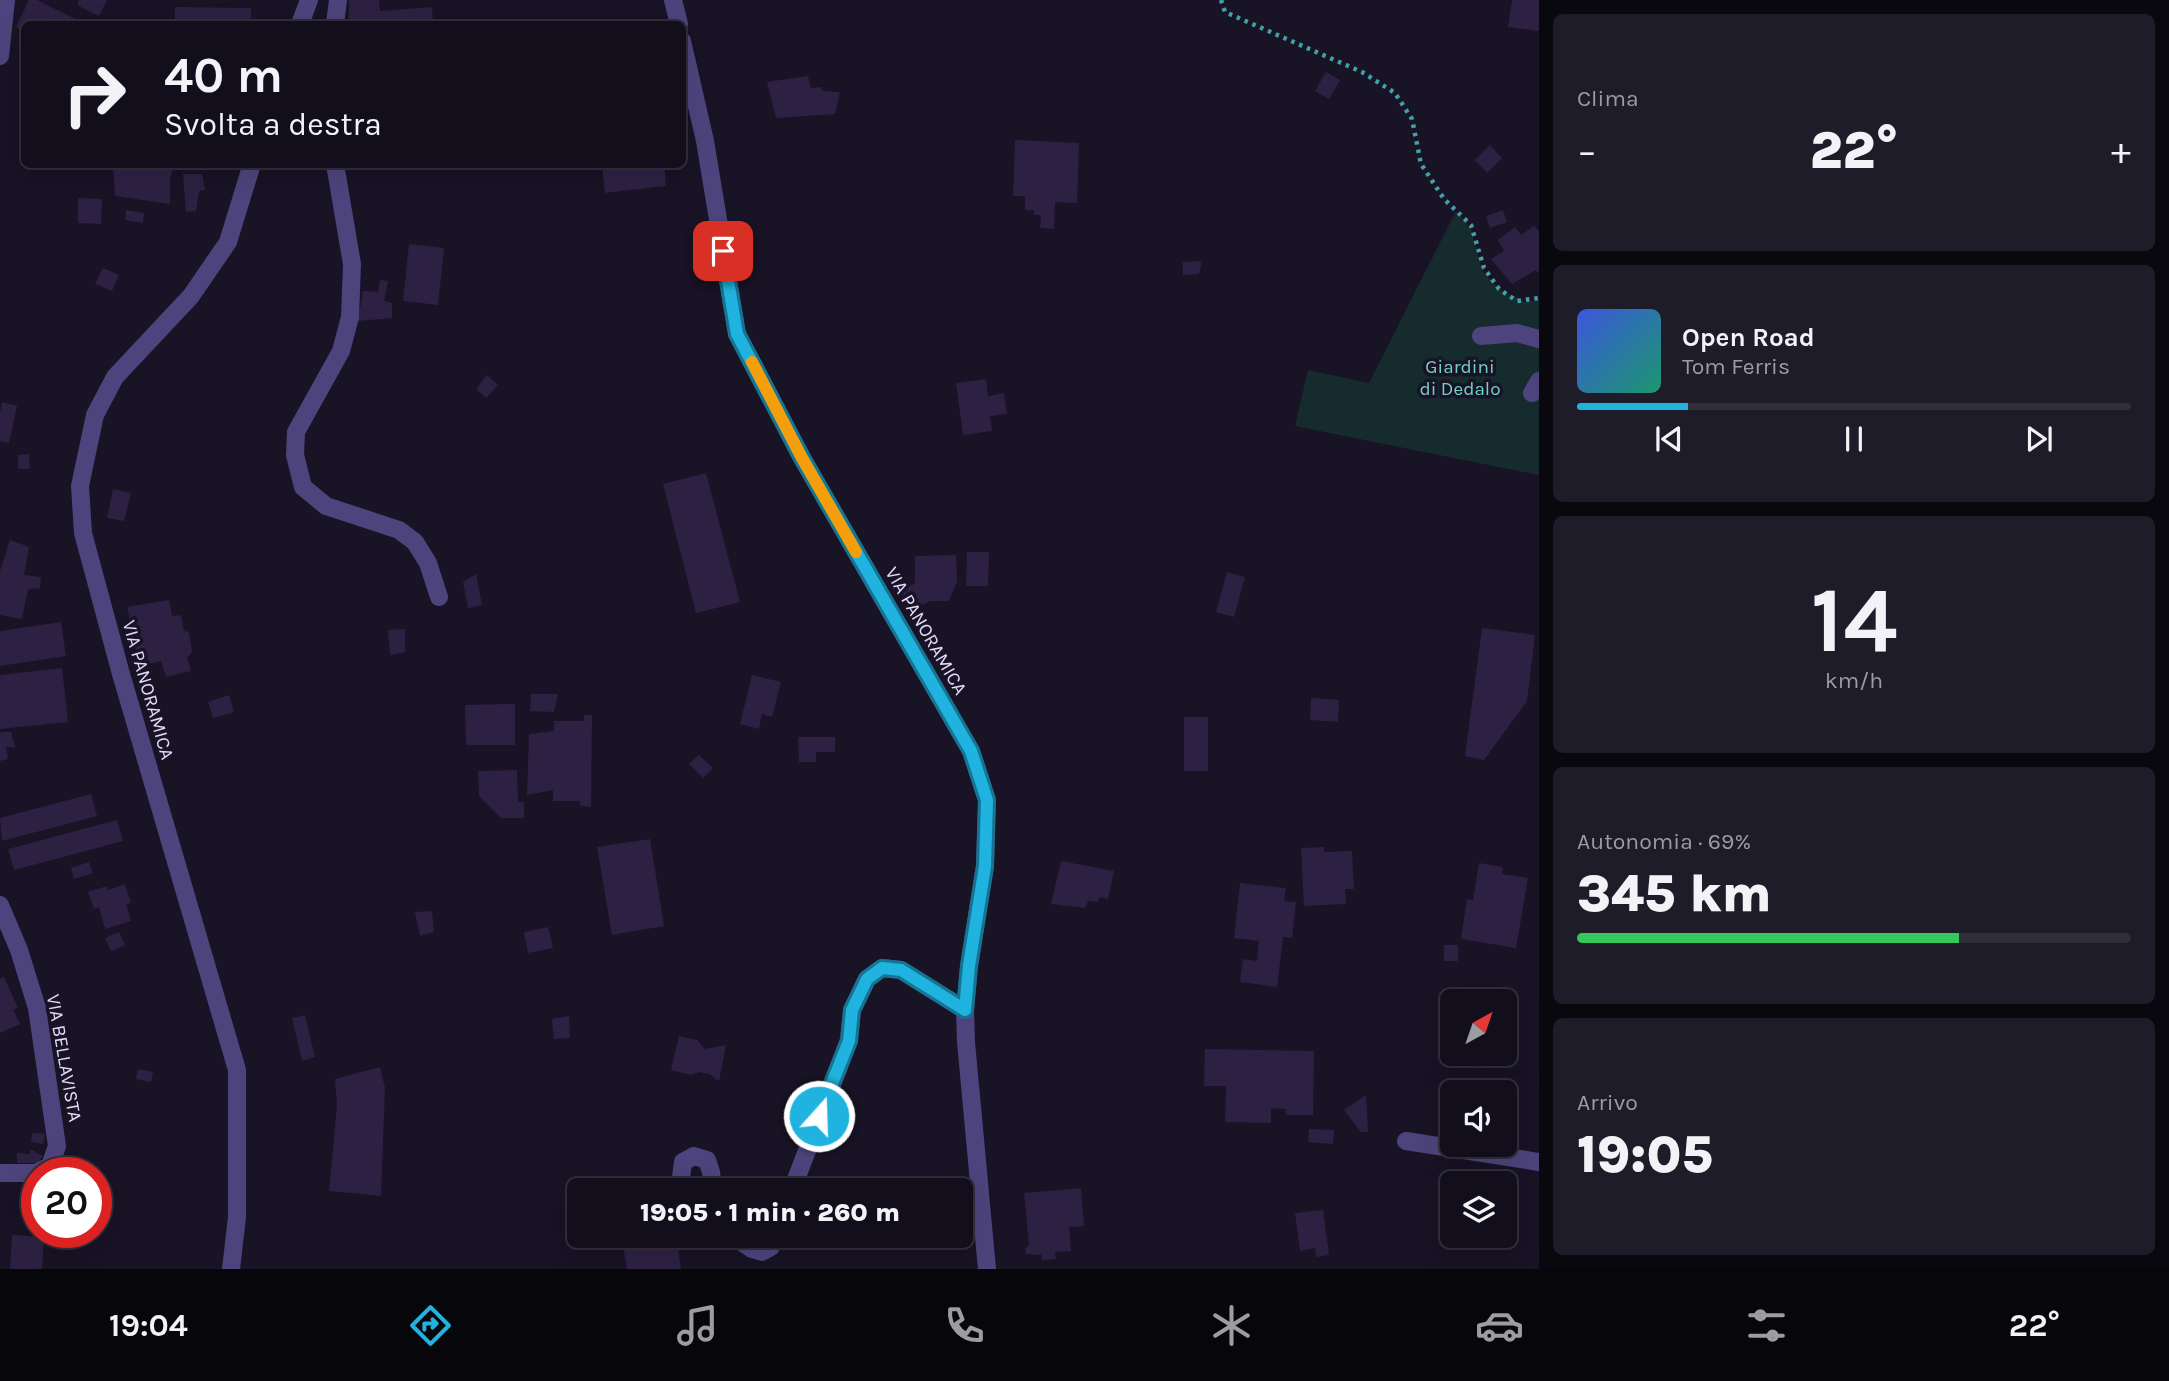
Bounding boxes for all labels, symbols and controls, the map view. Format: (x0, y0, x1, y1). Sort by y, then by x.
text: 40 m (164, 47, 283, 104)
icon: right (49, 49, 140, 140)
text: Clima (1577, 85, 1639, 112)
text: Svolta a destra (164, 106, 382, 143)
text: 22° (1810, 120, 1898, 181)
text: − (1577, 129, 1597, 174)
text: + (2111, 129, 2131, 174)
pin (693, 221, 753, 281)
icon: arrive (704, 232, 742, 270)
text: Open Road (1682, 322, 1815, 353)
text: Tom Ferris (1682, 353, 1790, 380)
park label: Giardini di Dedalo (1419, 356, 1501, 400)
icon: previous (1650, 420, 1688, 458)
icon: pause (1835, 420, 1873, 458)
icon: next (2020, 420, 2058, 458)
street label: VIA PANORAMICA (880, 563, 972, 699)
text: 14 (1811, 568, 1897, 674)
street label: VIA PANORAMICA (118, 618, 178, 762)
text: km/h (1825, 667, 1883, 694)
text: Autonomia · 69% (1577, 828, 1751, 855)
text: 345 km (1577, 863, 1772, 924)
north arrow (1440, 989, 1517, 1066)
map controls (1440, 989, 1517, 1248)
street label: VIA BELLAVISTA (42, 992, 86, 1124)
position arrow (782, 1079, 856, 1153)
button: sound (1440, 1080, 1517, 1157)
text: Arrivo (1577, 1089, 1638, 1116)
text: 19:05 (1577, 1124, 1713, 1185)
speed limit sign: 20 (21, 1157, 112, 1248)
button: layers (1440, 1171, 1517, 1248)
text: 19:05 · 1 min · 260 m (640, 1197, 900, 1228)
icon: directions (406, 1301, 455, 1350)
icon: music (673, 1301, 722, 1350)
icon: phone (940, 1301, 989, 1350)
icon: climate (1207, 1301, 1256, 1350)
icon: car (1475, 1301, 1524, 1350)
icon: filters (1742, 1301, 1791, 1350)
text: 19:04 (109, 1307, 188, 1344)
text: 22° (2009, 1307, 2060, 1344)

